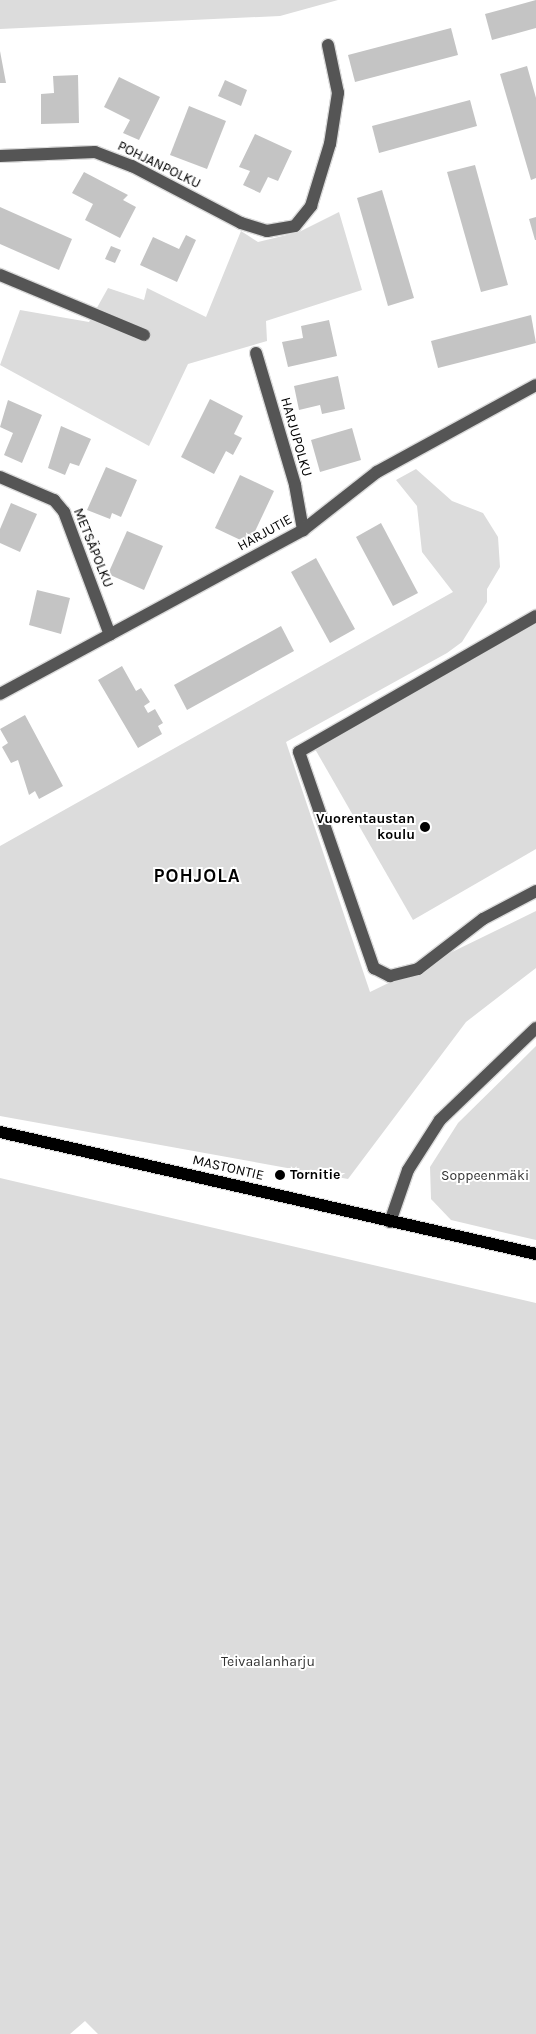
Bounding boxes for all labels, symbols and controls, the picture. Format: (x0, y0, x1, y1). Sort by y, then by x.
street label: POHJANPOLKU (115, 138, 203, 192)
street label: HARJUPOLKU (277, 395, 315, 479)
street label: METSÄPOLKU (69, 506, 117, 590)
street label: HARJUTIE (235, 511, 295, 555)
place label: Vuorentaustan koulu (316, 811, 415, 844)
marker: Vuorentaustan koulu (419, 821, 431, 833)
district label: POHJOLA (153, 866, 241, 888)
street label: MASTONTIE (191, 1152, 265, 1184)
place label: Tornitie (290, 1167, 340, 1183)
park label: Soppeenmäki (441, 1168, 529, 1184)
marker: Tornitie (274, 1169, 286, 1181)
park label: Teivaalanharju (221, 1654, 315, 1670)

